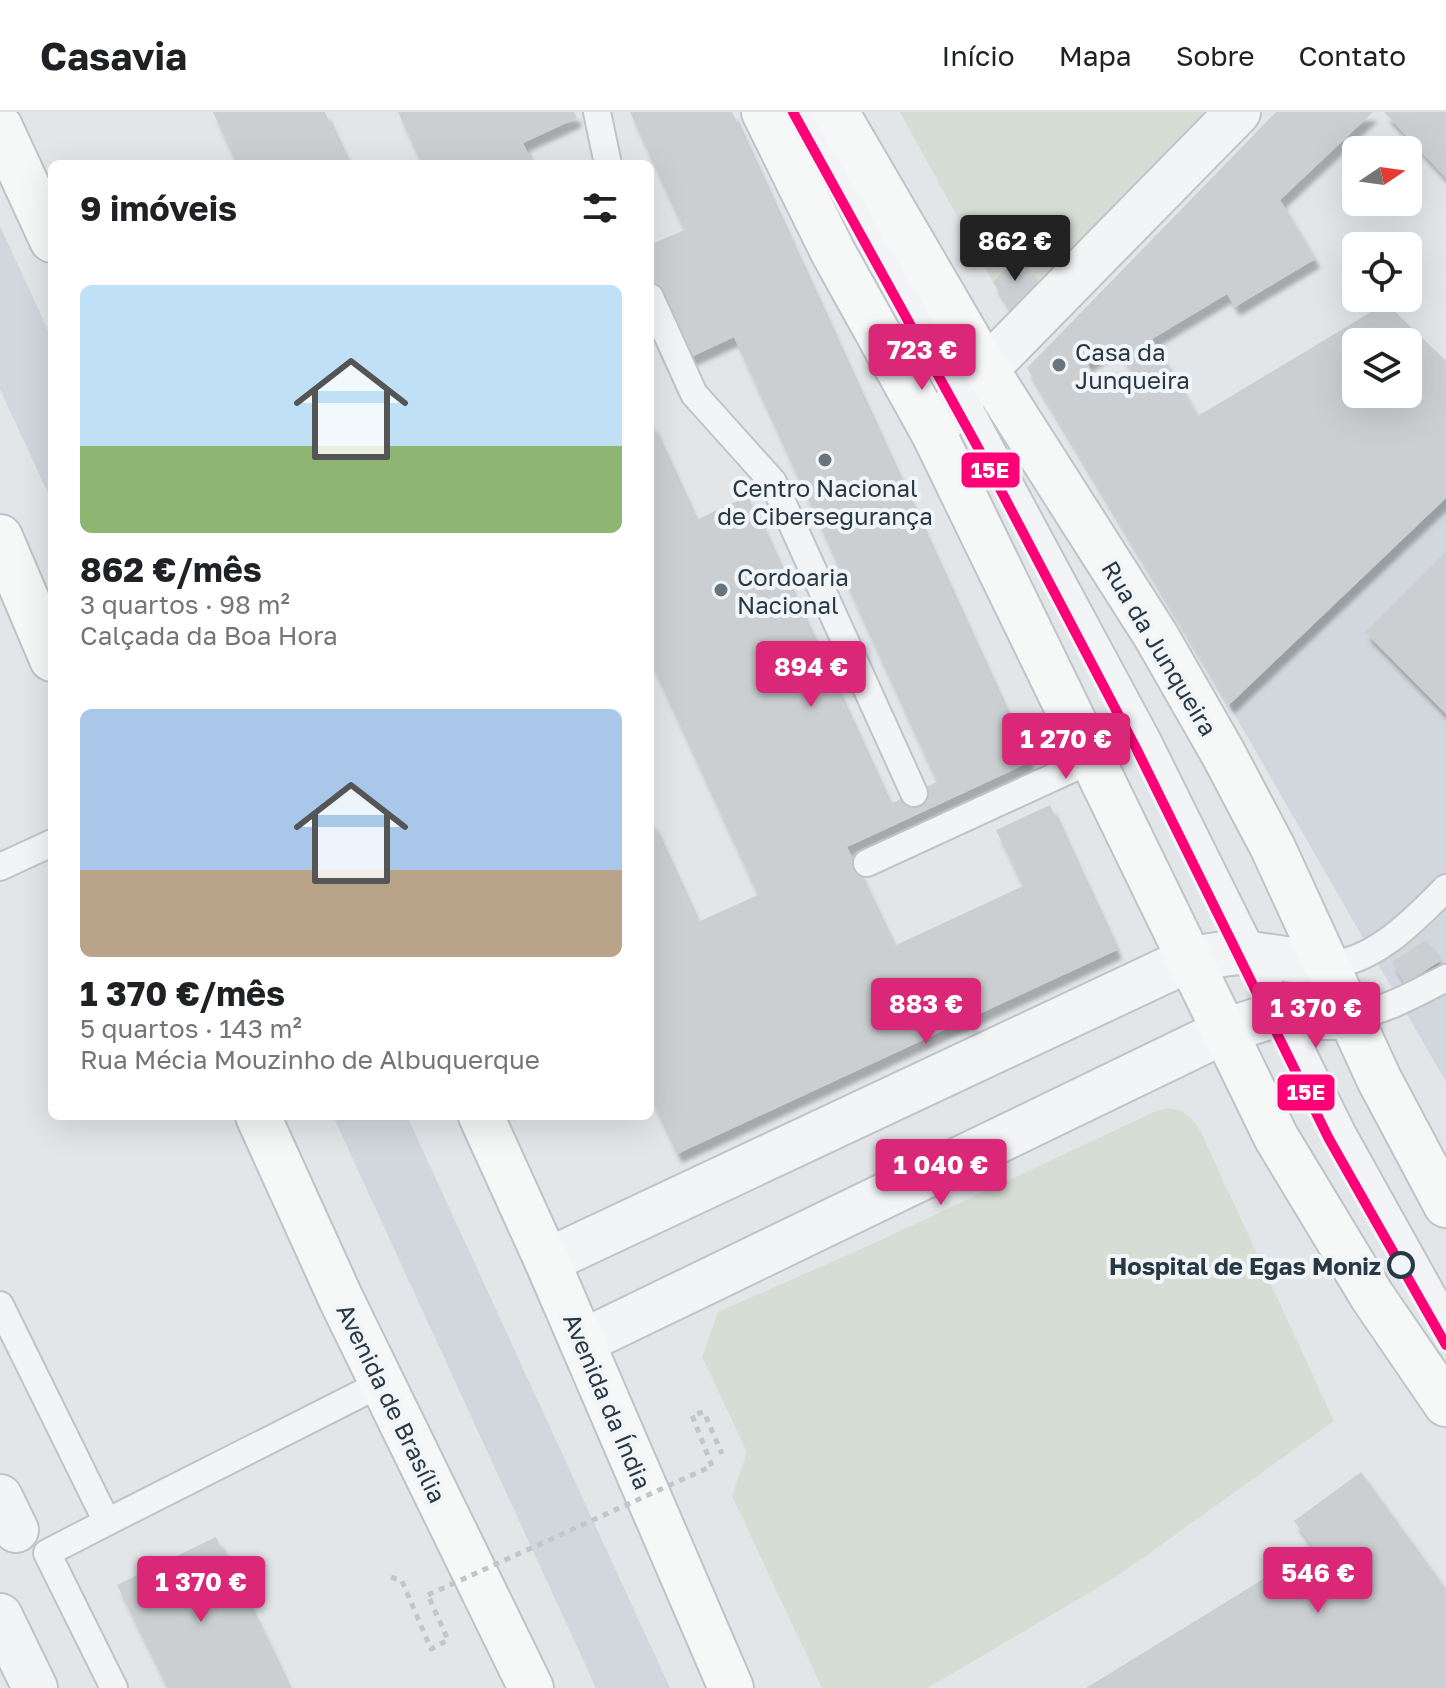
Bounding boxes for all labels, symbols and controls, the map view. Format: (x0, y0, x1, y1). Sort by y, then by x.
text: Casavia (40, 33, 187, 78)
text: Início (942, 39, 1015, 72)
text: Mapa (1059, 39, 1132, 72)
text: Sobre (1176, 39, 1254, 72)
text: Contato (1298, 39, 1406, 72)
north arrow (1342, 136, 1422, 216)
map controls (1342, 136, 1422, 408)
icon: filters (578, 186, 622, 230)
text: 9 imóveis (80, 188, 237, 228)
pin: 862 € (959, 215, 1071, 283)
text: 862 € (978, 225, 1052, 256)
button: locate (1342, 232, 1422, 312)
pin: 723 € (866, 324, 978, 392)
button: layers (1342, 328, 1422, 408)
text: 723 € (887, 334, 957, 365)
icon: home (279, 337, 423, 481)
place label: Casa da Junqueira (1075, 337, 1190, 394)
marker: Casa da Junqueira (1050, 356, 1068, 374)
marker: Centro Nacional de Cibersegurança (816, 451, 834, 469)
line badge: 15E (960, 451, 1021, 489)
text: 15E (971, 456, 1009, 483)
place label: Centro Nacional de Cibersegurança (717, 473, 933, 530)
text: 862 €/mês (80, 549, 262, 589)
street label: Rua da Junqueira (1096, 555, 1224, 741)
place label: Cordoaria Nacional (737, 562, 849, 619)
marker: Cordoaria Nacional (712, 581, 730, 599)
text: 3 quartos · 98 m² (80, 589, 290, 620)
text: Calçada da Boa Hora (80, 620, 338, 651)
pin: 894 € (755, 641, 867, 709)
text: 894 € (774, 651, 848, 682)
pin: 1 270 € (992, 713, 1140, 781)
text: 1 270 € (1020, 723, 1112, 754)
icon: home (279, 761, 423, 905)
text: 1 370 €/mês (80, 973, 285, 1013)
pin: 883 € (870, 978, 982, 1046)
pin: 1 370 € (1242, 982, 1390, 1050)
text: 883 € (889, 988, 963, 1019)
text: 1 370 € (1270, 992, 1362, 1023)
text: 5 quartos · 143 m² (80, 1013, 302, 1044)
text: Rua Mécia Mouzinho de Albuquerque (80, 1044, 540, 1075)
line badge: 15E (1276, 1073, 1336, 1112)
text: 15E (1287, 1078, 1325, 1105)
pin: 1 040 € (867, 1139, 1015, 1207)
text: 1 040 € (894, 1149, 988, 1180)
place label: Hospital de Egas Moniz (1109, 1251, 1381, 1280)
marker: Hospital de Egas Moniz (1388, 1252, 1414, 1278)
street label: Avenida de Brasília (331, 1299, 453, 1507)
street label: Avenida da Índia (558, 1309, 658, 1493)
pin: 546 € (1262, 1547, 1374, 1615)
pin: 1 370 € (127, 1556, 275, 1624)
text: 546 € (1281, 1557, 1355, 1588)
text: 1 370 € (155, 1566, 247, 1597)

